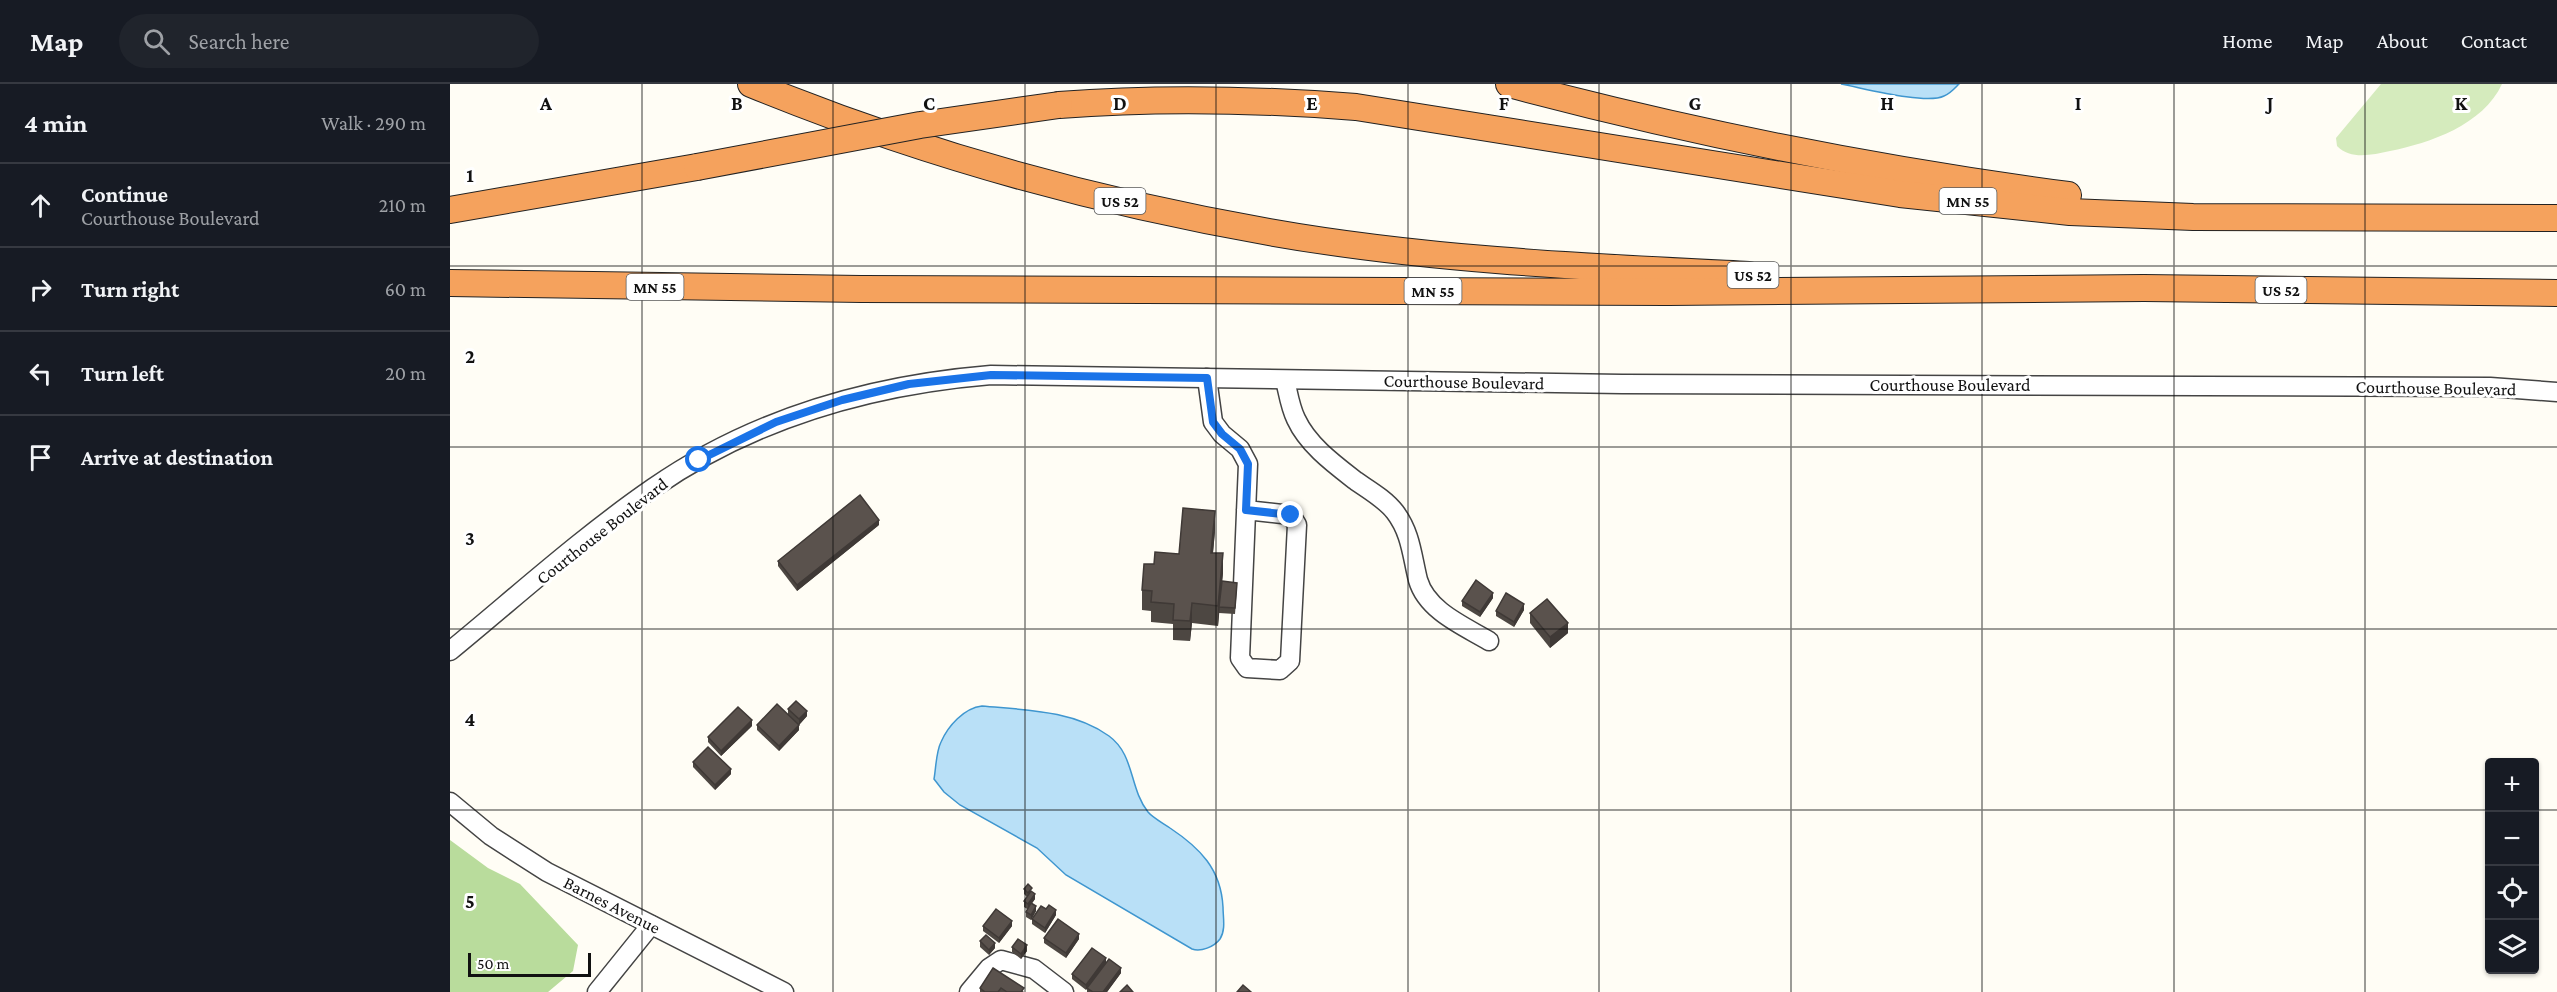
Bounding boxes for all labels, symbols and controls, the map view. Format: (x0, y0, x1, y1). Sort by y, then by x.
search box (119, 14, 539, 68)
icon: search (140, 25, 173, 58)
text: Map (30, 26, 83, 57)
text: Search here (188, 29, 289, 54)
text: Home (2222, 29, 2272, 53)
text: Map (2305, 29, 2344, 53)
text: About (2377, 29, 2428, 53)
text: Contact (2461, 29, 2527, 53)
text: A (539, 92, 553, 114)
text: B (731, 92, 743, 114)
text: C (923, 92, 935, 114)
text: D (1113, 92, 1127, 114)
text: E (1306, 92, 1318, 114)
text: F (1499, 92, 1510, 114)
text: G (1689, 92, 1702, 114)
text: H (1880, 92, 1894, 114)
text: I (2075, 92, 2082, 114)
text: J (2265, 92, 2274, 114)
text: K (2455, 92, 2469, 114)
text: 4 min (24, 109, 88, 138)
text: Walk · 290 m (321, 112, 426, 134)
text: 1 (466, 164, 474, 186)
text: Continue (81, 182, 168, 207)
road number: US 52 (1094, 188, 1146, 214)
road number: MN 55 (1940, 188, 1996, 214)
icon: ahead (24, 189, 57, 222)
text: 210 m (379, 194, 426, 216)
text: Courthouse Boulevard (81, 207, 260, 229)
road number: US 52 (1728, 262, 1778, 288)
icon: right (24, 273, 57, 306)
road number: MN 55 (626, 274, 684, 300)
text: Turn right (81, 277, 179, 302)
road number: US 52 (2256, 277, 2306, 303)
text: 60 m (385, 278, 426, 300)
road number: MN 55 (1404, 278, 1462, 304)
text: 2 (465, 345, 475, 367)
icon: left (24, 357, 57, 390)
text: Turn left (81, 361, 164, 386)
text: 20 m (385, 362, 426, 384)
street label: Courthouse Boulevard (1383, 371, 1545, 393)
street label: Courthouse Boulevard (1870, 375, 2031, 395)
street label: Courthouse Boulevard (2355, 377, 2517, 399)
icon: arrive (24, 441, 57, 474)
text: Arrive at destination (81, 445, 273, 470)
route start (685, 446, 711, 472)
street label: Courthouse Boulevard (532, 473, 672, 588)
route end (1277, 501, 1303, 527)
text: 3 (465, 527, 475, 549)
text: 4 (465, 708, 476, 730)
map controls (2485, 758, 2539, 974)
button: + (2485, 758, 2539, 812)
button: − (2485, 812, 2539, 866)
button: locate (2485, 866, 2539, 920)
street label: Barnes Avenue (560, 872, 664, 938)
text: 5 (465, 890, 475, 912)
button: layers (2485, 920, 2539, 974)
scale bar (468, 950, 591, 978)
text: 50 m (477, 955, 509, 972)

